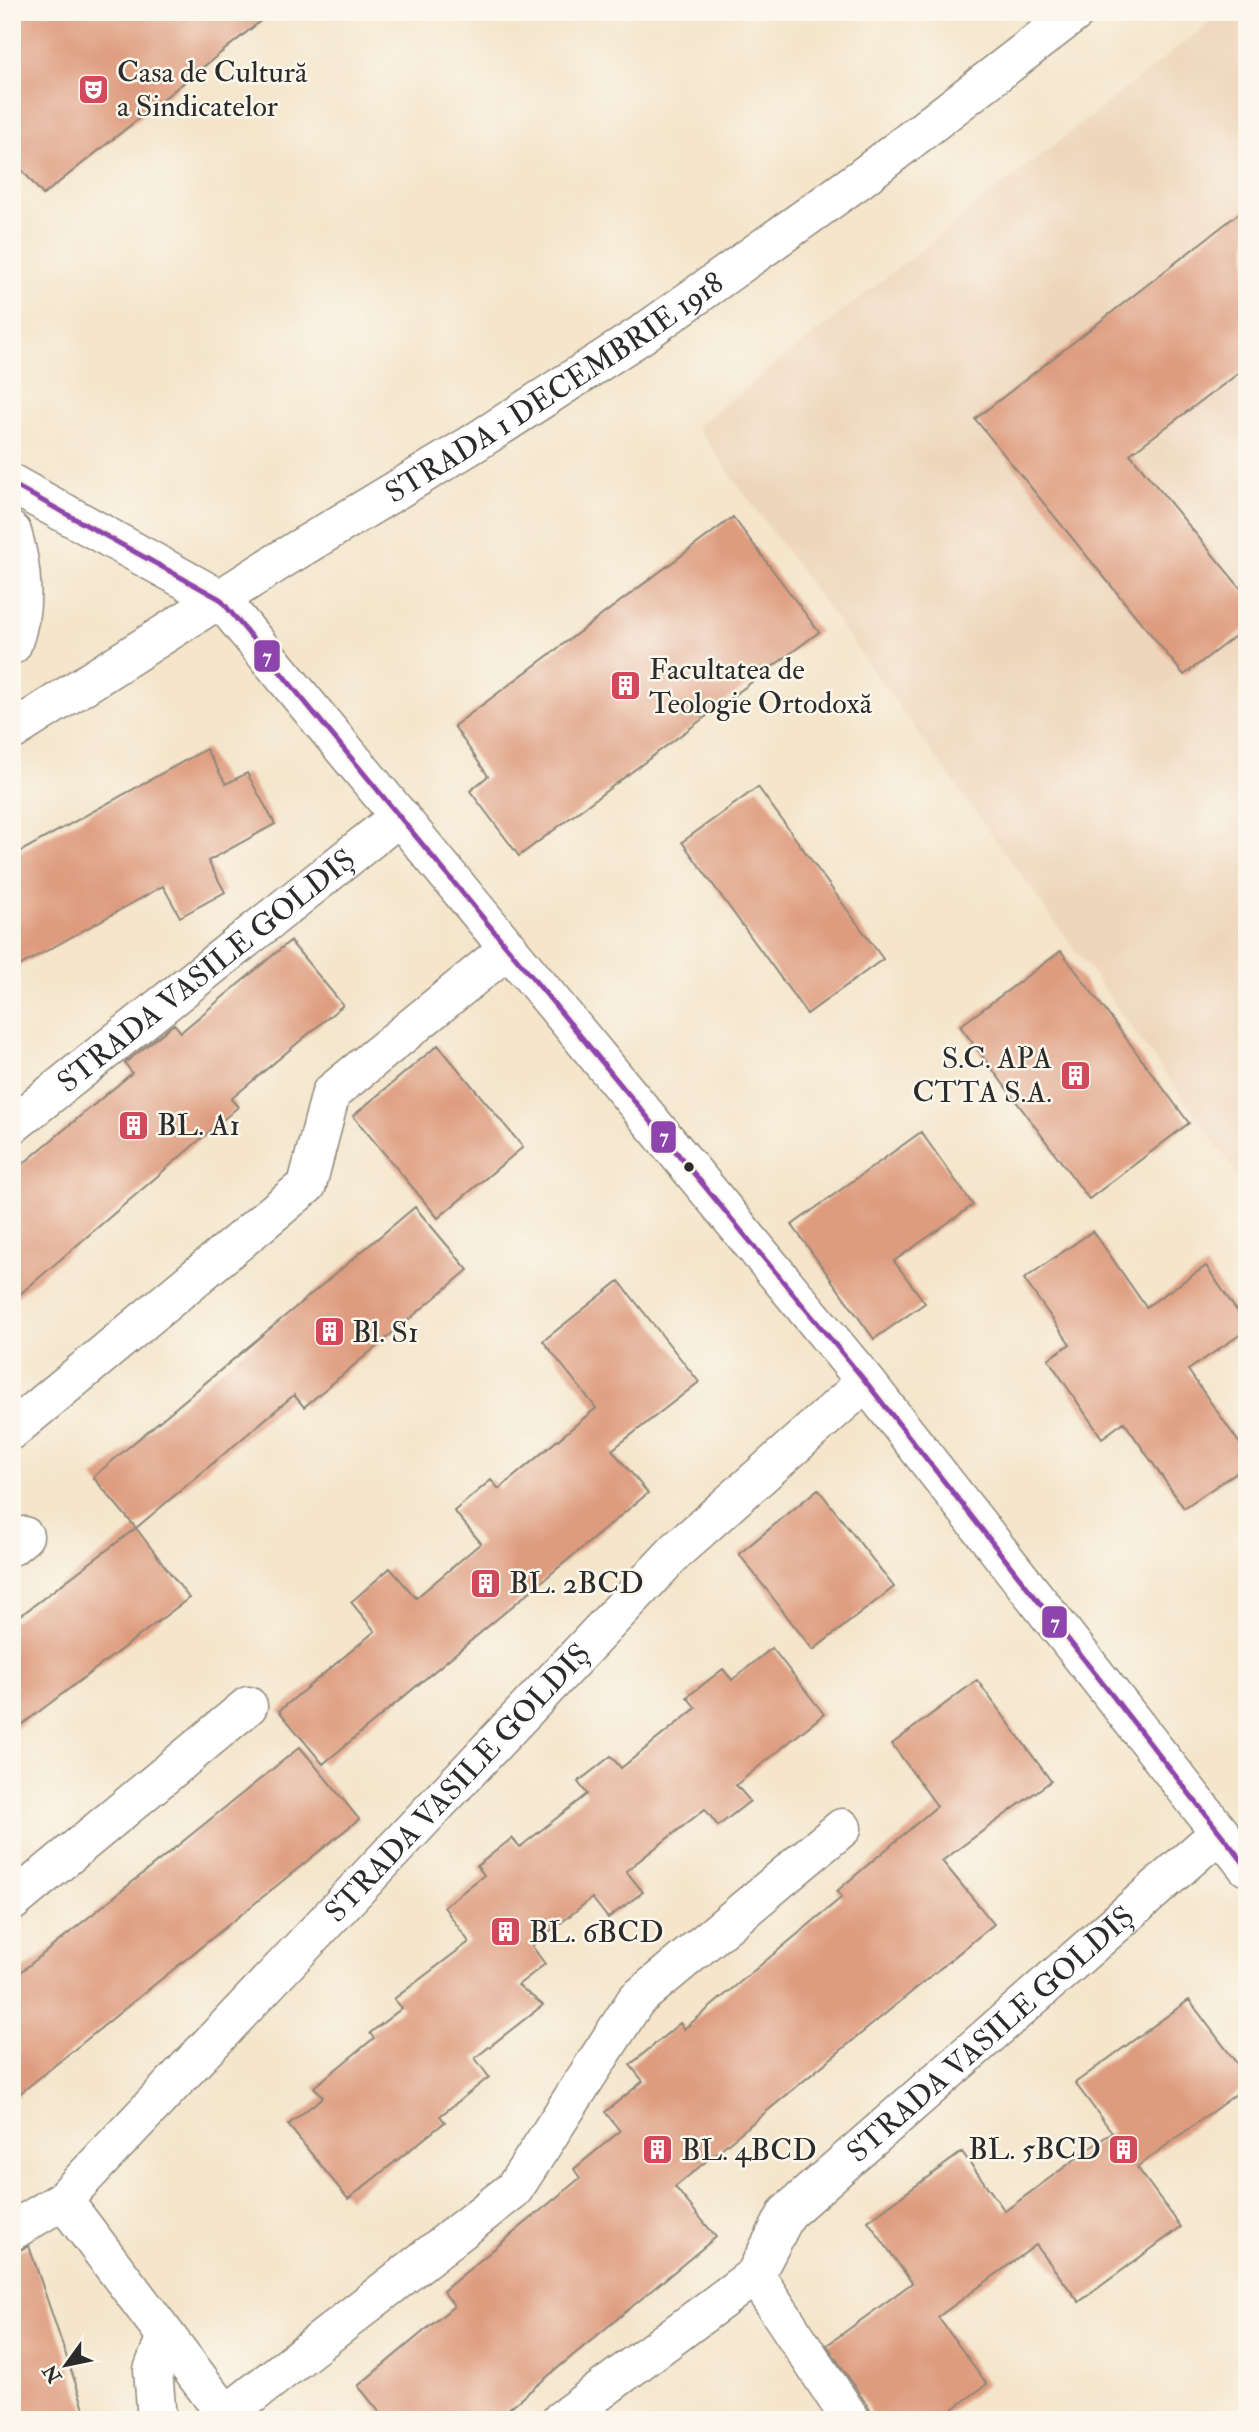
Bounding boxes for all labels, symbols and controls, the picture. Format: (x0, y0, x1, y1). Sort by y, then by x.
place label: Casa de Cultură a Sindicatelor (117, 54, 308, 125)
theatre icon: Casa de Cultură a Sindicatelor (77, 72, 111, 106)
street label: STRADA 1 DECEMBRIE 1918 (379, 264, 730, 511)
line badge: 7 (253, 639, 281, 673)
text: 7 (263, 645, 272, 669)
place label: Facultatea de Teologie Ortodoxă (649, 651, 873, 722)
building icon: Facultatea de Teologie Ortodoxă (609, 669, 643, 703)
street label: STRADA VASILE GOLDIȘ (50, 841, 362, 1100)
place label: S.C. APA CTTA S.A. (913, 1040, 1052, 1111)
building icon: S.C. APA CTTA S.A. (1058, 1058, 1092, 1092)
place label: BL. A1 (157, 1107, 240, 1144)
building icon: BL. A1 (117, 1108, 151, 1142)
line badge: 7 (650, 1120, 677, 1154)
text: 7 (660, 1125, 669, 1149)
unlabelled marker (682, 1160, 696, 1174)
place label: Bl. S1 (352, 1314, 419, 1351)
building icon: Bl. S1 (312, 1315, 346, 1349)
place label: BL. 2BCD (509, 1565, 644, 1602)
building icon: BL. 2BCD (469, 1566, 503, 1600)
line badge: 7 (1041, 1605, 1068, 1639)
text: 7 (1051, 1611, 1060, 1635)
street label: STRADA VASILE GOLDIȘ (317, 1635, 598, 1930)
street label: STRADA VASILE GOLDIȘ (839, 1898, 1142, 2170)
place label: BL. 6BCD (529, 1914, 664, 1951)
building icon: BL. 6BCD (489, 1915, 523, 1949)
place label: BL. 5BCD (968, 2131, 1101, 2168)
place label: BL. 4BCD (681, 2132, 817, 2169)
building icon: BL. 5BCD (1107, 2132, 1141, 2166)
building icon: BL. 4BCD (641, 2133, 675, 2167)
north arrow (32, 2330, 102, 2400)
text: N (37, 2359, 68, 2388)

